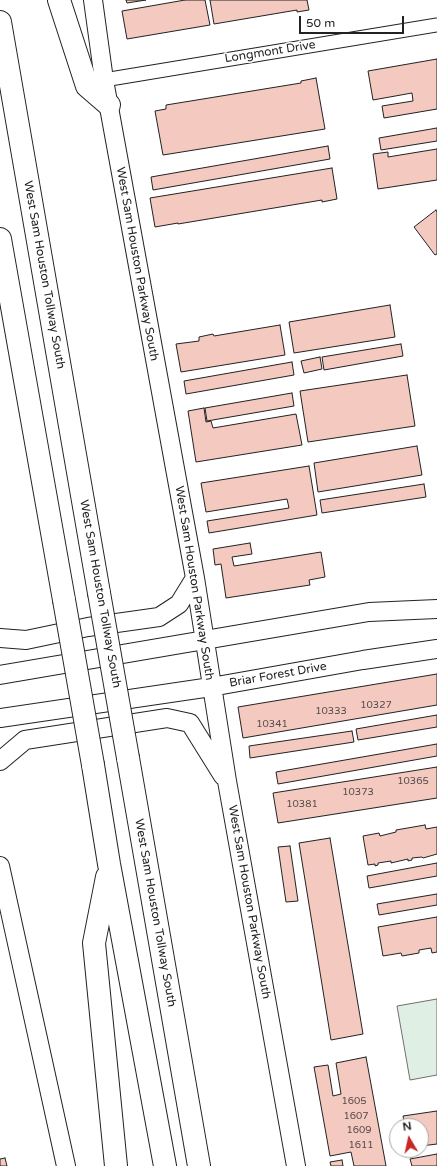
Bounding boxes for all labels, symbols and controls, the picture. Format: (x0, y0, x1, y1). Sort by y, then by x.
scale bar (301, 8, 406, 34)
text: 50 m (306, 16, 335, 30)
street label: Longmont Drive (224, 38, 316, 66)
street label: West Sam Houston Parkway South (113, 166, 161, 362)
street label: West Sam Houston Tollway South (20, 180, 68, 370)
street label: West Sam Houston Parkway South (172, 485, 216, 681)
street label: West Sam Houston Tollway South (76, 499, 124, 689)
street label: Briar Forest Drive (228, 659, 328, 691)
house number: 10327 (360, 699, 392, 711)
house number: 10333 (315, 705, 347, 717)
house number: 10341 (256, 718, 288, 730)
house number: 10365 (397, 775, 429, 787)
house number: 10373 (342, 786, 374, 798)
house number: 10381 (286, 798, 318, 810)
street label: West Sam Houston Parkway South (225, 804, 273, 1000)
street label: West Sam Houston Tollway South (131, 818, 179, 1008)
house number: 1605 (341, 1095, 367, 1107)
house number: 1607 (343, 1110, 369, 1122)
north arrow (389, 1118, 429, 1158)
text: N (402, 1120, 413, 1134)
house number: 1609 (346, 1124, 372, 1136)
house number: 1611 (348, 1139, 374, 1151)

